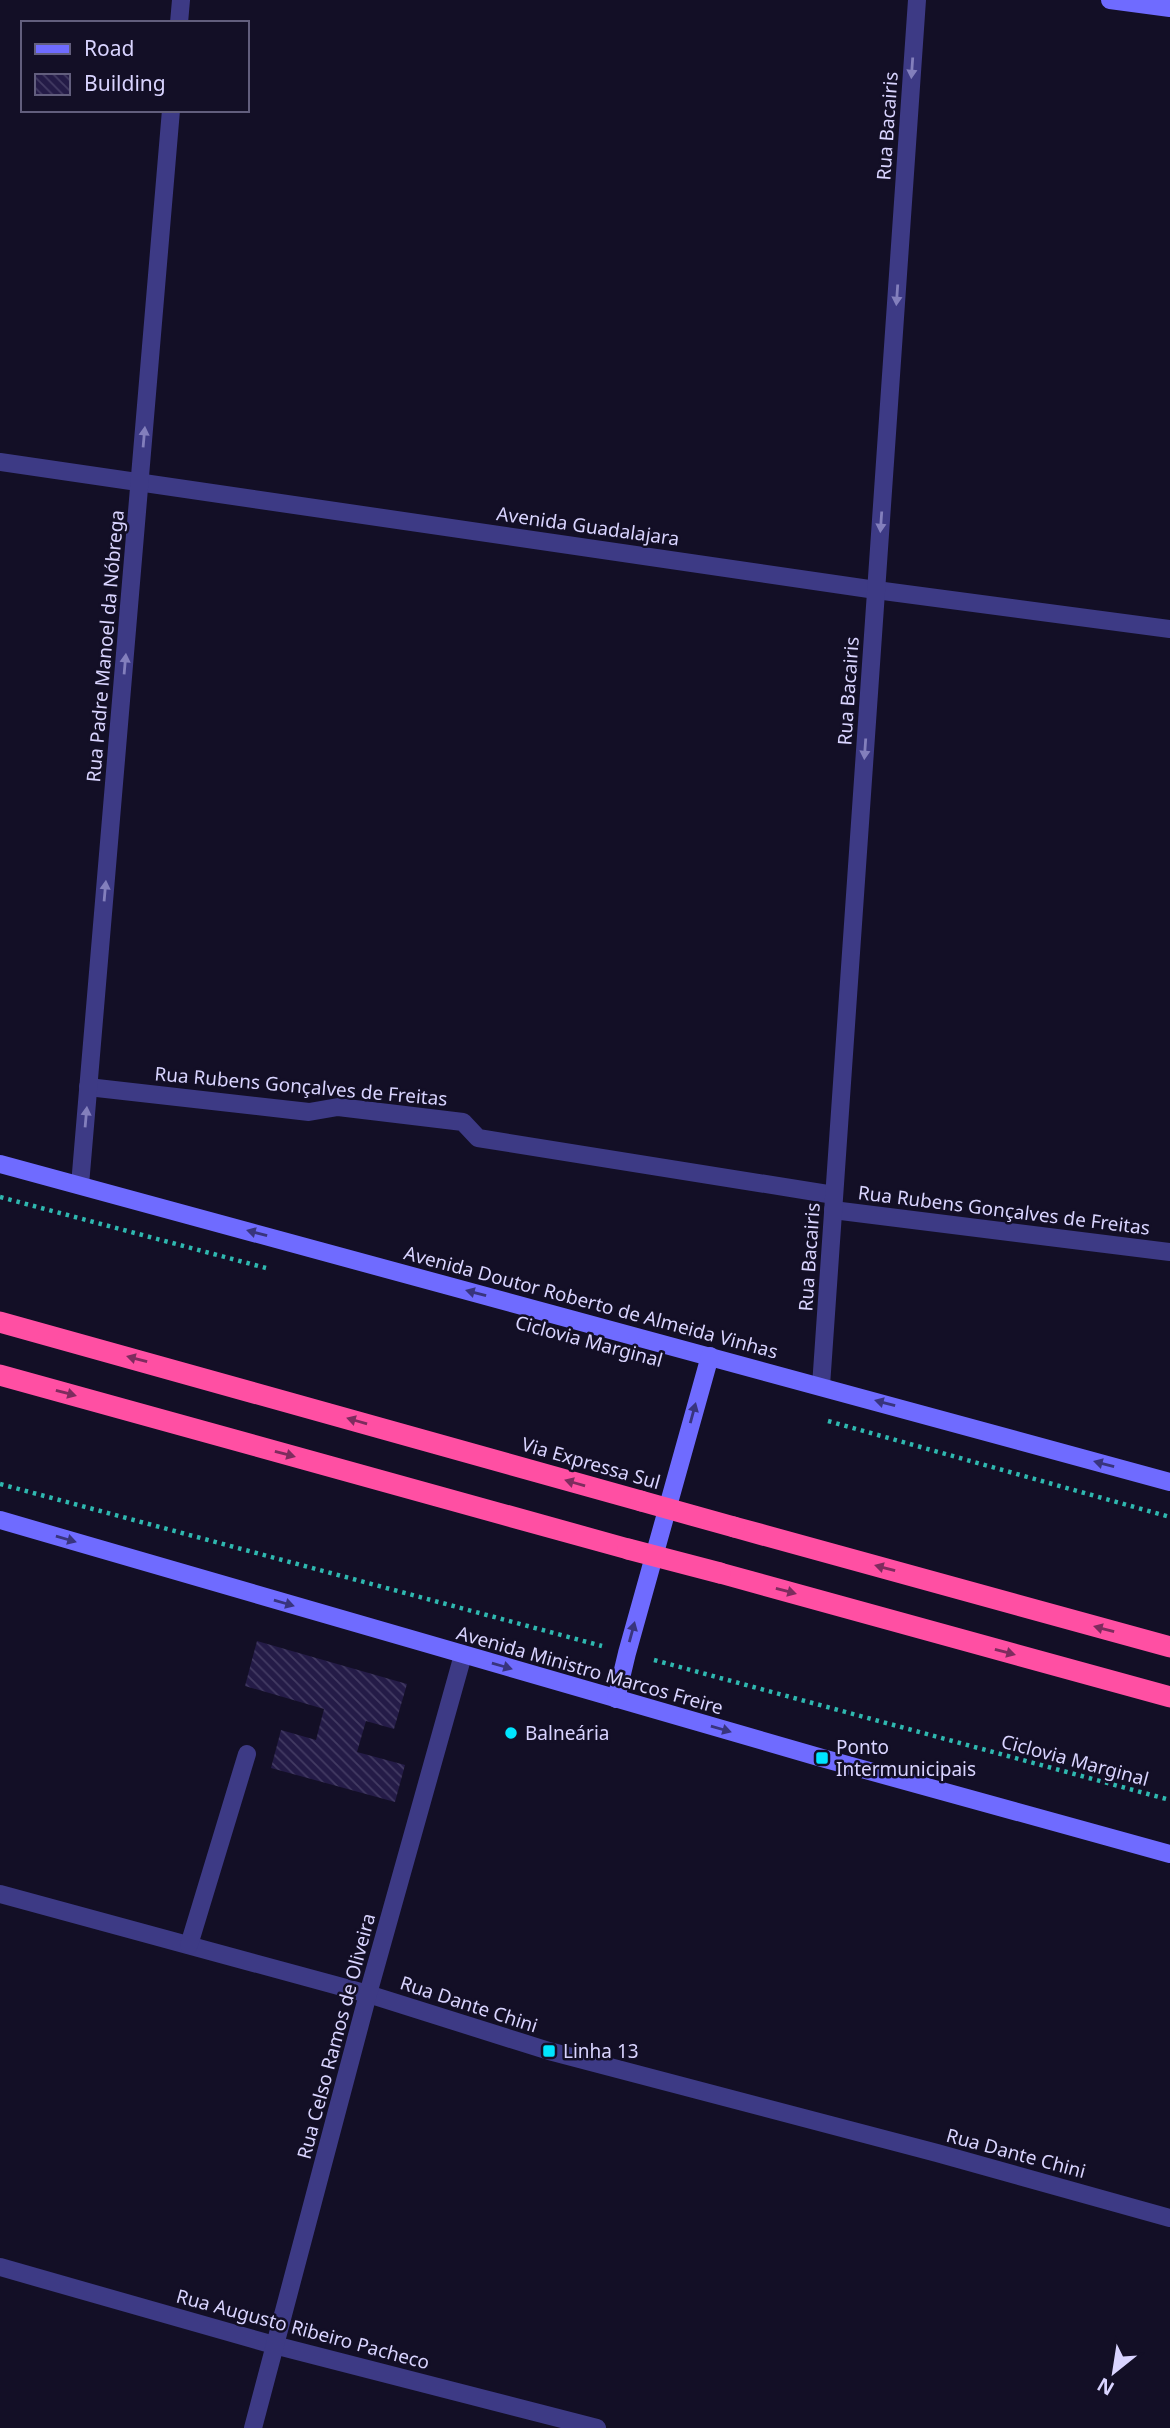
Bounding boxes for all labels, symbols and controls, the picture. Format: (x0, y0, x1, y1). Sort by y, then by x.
legend (21, 21, 248, 112)
text: Road (84, 34, 134, 62)
one-way arrow (907, 57, 918, 79)
text: Building (84, 69, 166, 97)
street label: Rua Bacairis (870, 71, 904, 181)
one-way arrow (891, 284, 902, 306)
one-way arrow (139, 426, 150, 448)
street label: Avenida Guadalajara (495, 500, 681, 552)
street label: Rua Padre Manoel da Nóbrega (80, 509, 130, 783)
one-way arrow (875, 511, 886, 533)
street label: Rua Bacairis (831, 636, 865, 746)
one-way arrow (120, 653, 131, 675)
one-way arrow (859, 738, 870, 760)
one-way arrow (100, 879, 111, 901)
street label: Rua Rubens Gonçalves de Freitas (153, 1060, 449, 1112)
one-way arrow (81, 1106, 92, 1128)
street label: Rua Rubens Gonçalves de Freitas (857, 1179, 1151, 1241)
street label: Rua Bacairis (792, 1202, 826, 1312)
one-way arrow (245, 1227, 267, 1238)
street label: Avenida Doutor Roberto de Almeida Vinhas (401, 1239, 781, 1365)
one-way arrow (465, 1287, 487, 1298)
street label: Ciclovia Marginal (512, 1309, 666, 1373)
one-way arrow (126, 1353, 148, 1364)
one-way arrow (55, 1388, 77, 1399)
one-way arrow (874, 1398, 895, 1408)
one-way arrow (688, 1402, 698, 1423)
one-way arrow (346, 1415, 367, 1425)
street label: Via Expressa Sul (519, 1431, 663, 1495)
one-way arrow (274, 1449, 296, 1460)
one-way arrow (1093, 1458, 1115, 1469)
one-way arrow (565, 1477, 586, 1487)
one-way arrow (55, 1535, 76, 1545)
one-way arrow (874, 1563, 895, 1573)
one-way arrow (776, 1587, 797, 1597)
one-way arrow (273, 1598, 295, 1609)
street label: Avenida Ministro Marcos Freire (454, 1619, 726, 1721)
one-way arrow (628, 1622, 638, 1643)
one-way arrow (1093, 1623, 1115, 1634)
one-way arrow (995, 1647, 1017, 1658)
one-way arrow (492, 1662, 513, 1672)
place label: Balneária (525, 1720, 609, 1746)
one-way arrow (711, 1724, 732, 1734)
marker: Balneária (503, 1725, 519, 1741)
street label: Ciclovia Marginal (998, 1728, 1152, 1792)
place label: Ponto Intermunicipais (836, 1734, 976, 1782)
marker: Ponto Intermunicipais (814, 1750, 830, 1766)
street label: Rua Celso Ramos de Oliveira (291, 1910, 381, 2162)
street label: Rua Dante Chini (397, 1970, 541, 2038)
place label: Linha 13 (563, 2038, 639, 2064)
marker: Linha 13 (541, 2043, 557, 2059)
street label: Rua Dante Chini (943, 2122, 1089, 2184)
street label: Rua Augusto Ribeiro Pacheco (174, 2283, 432, 2375)
north arrow (1079, 2337, 1149, 2407)
text: N (1092, 2372, 1119, 2402)

